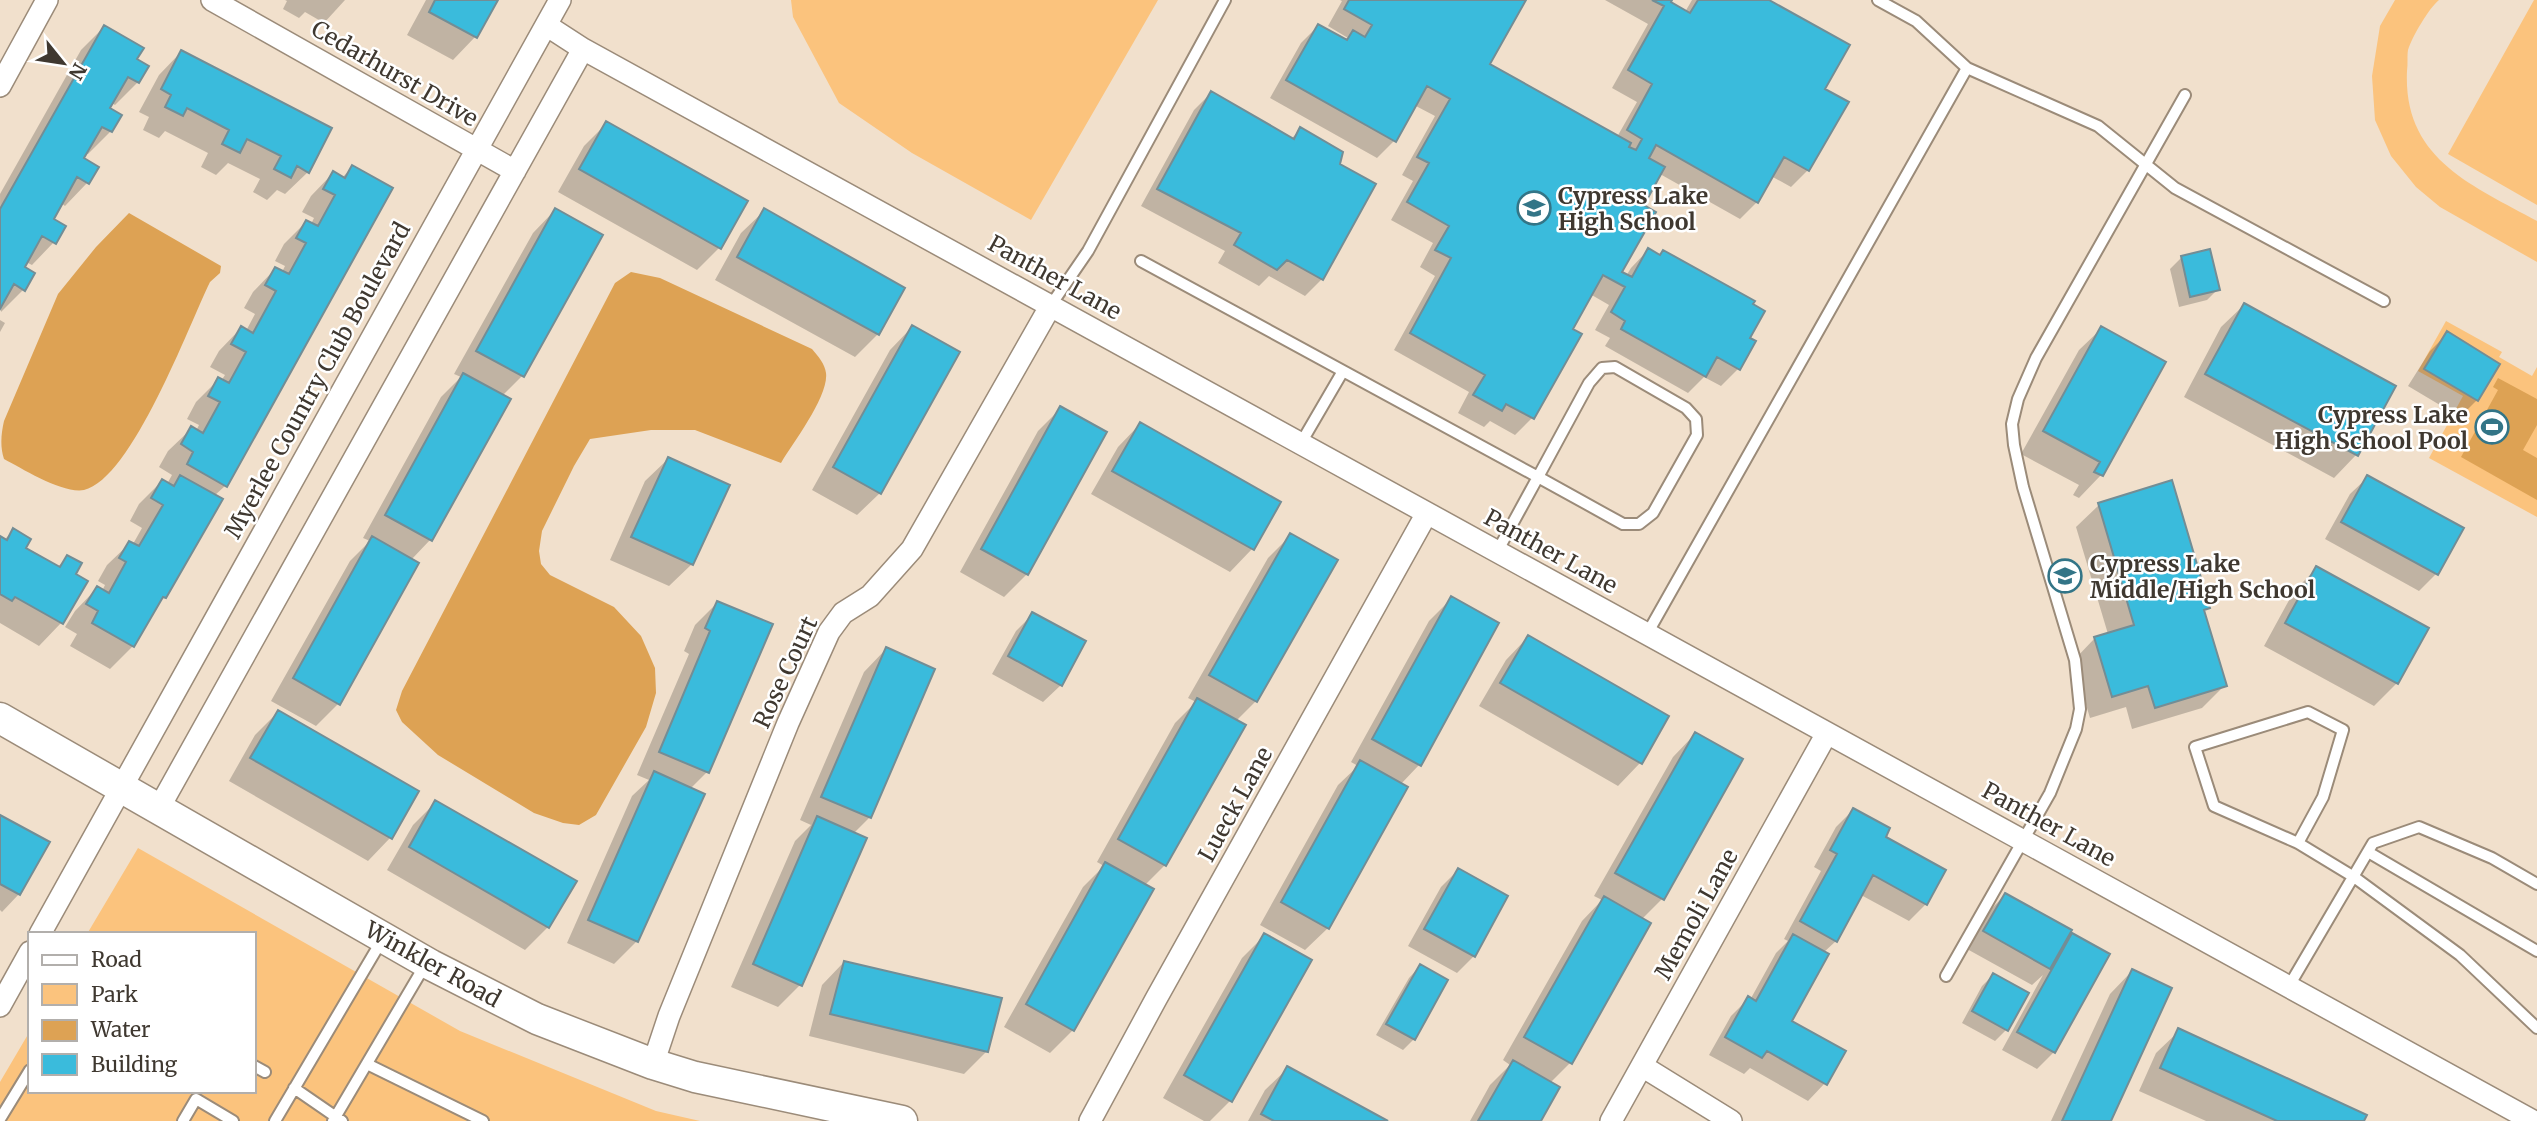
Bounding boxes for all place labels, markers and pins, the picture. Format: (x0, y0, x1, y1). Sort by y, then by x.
place label: Cypress Lake High School (1558, 181, 1708, 236)
school or university icon: Cypress Lake High School (1515, 189, 1553, 227)
place label: Cypress Lake High School Pool (2275, 400, 2469, 455)
sports icon: Cypress Lake High School Pool (2473, 408, 2511, 446)
place label: Cypress Lake Middle/High School (2090, 549, 2316, 604)
school or university icon: Cypress Lake Middle/High School (2046, 557, 2084, 595)

